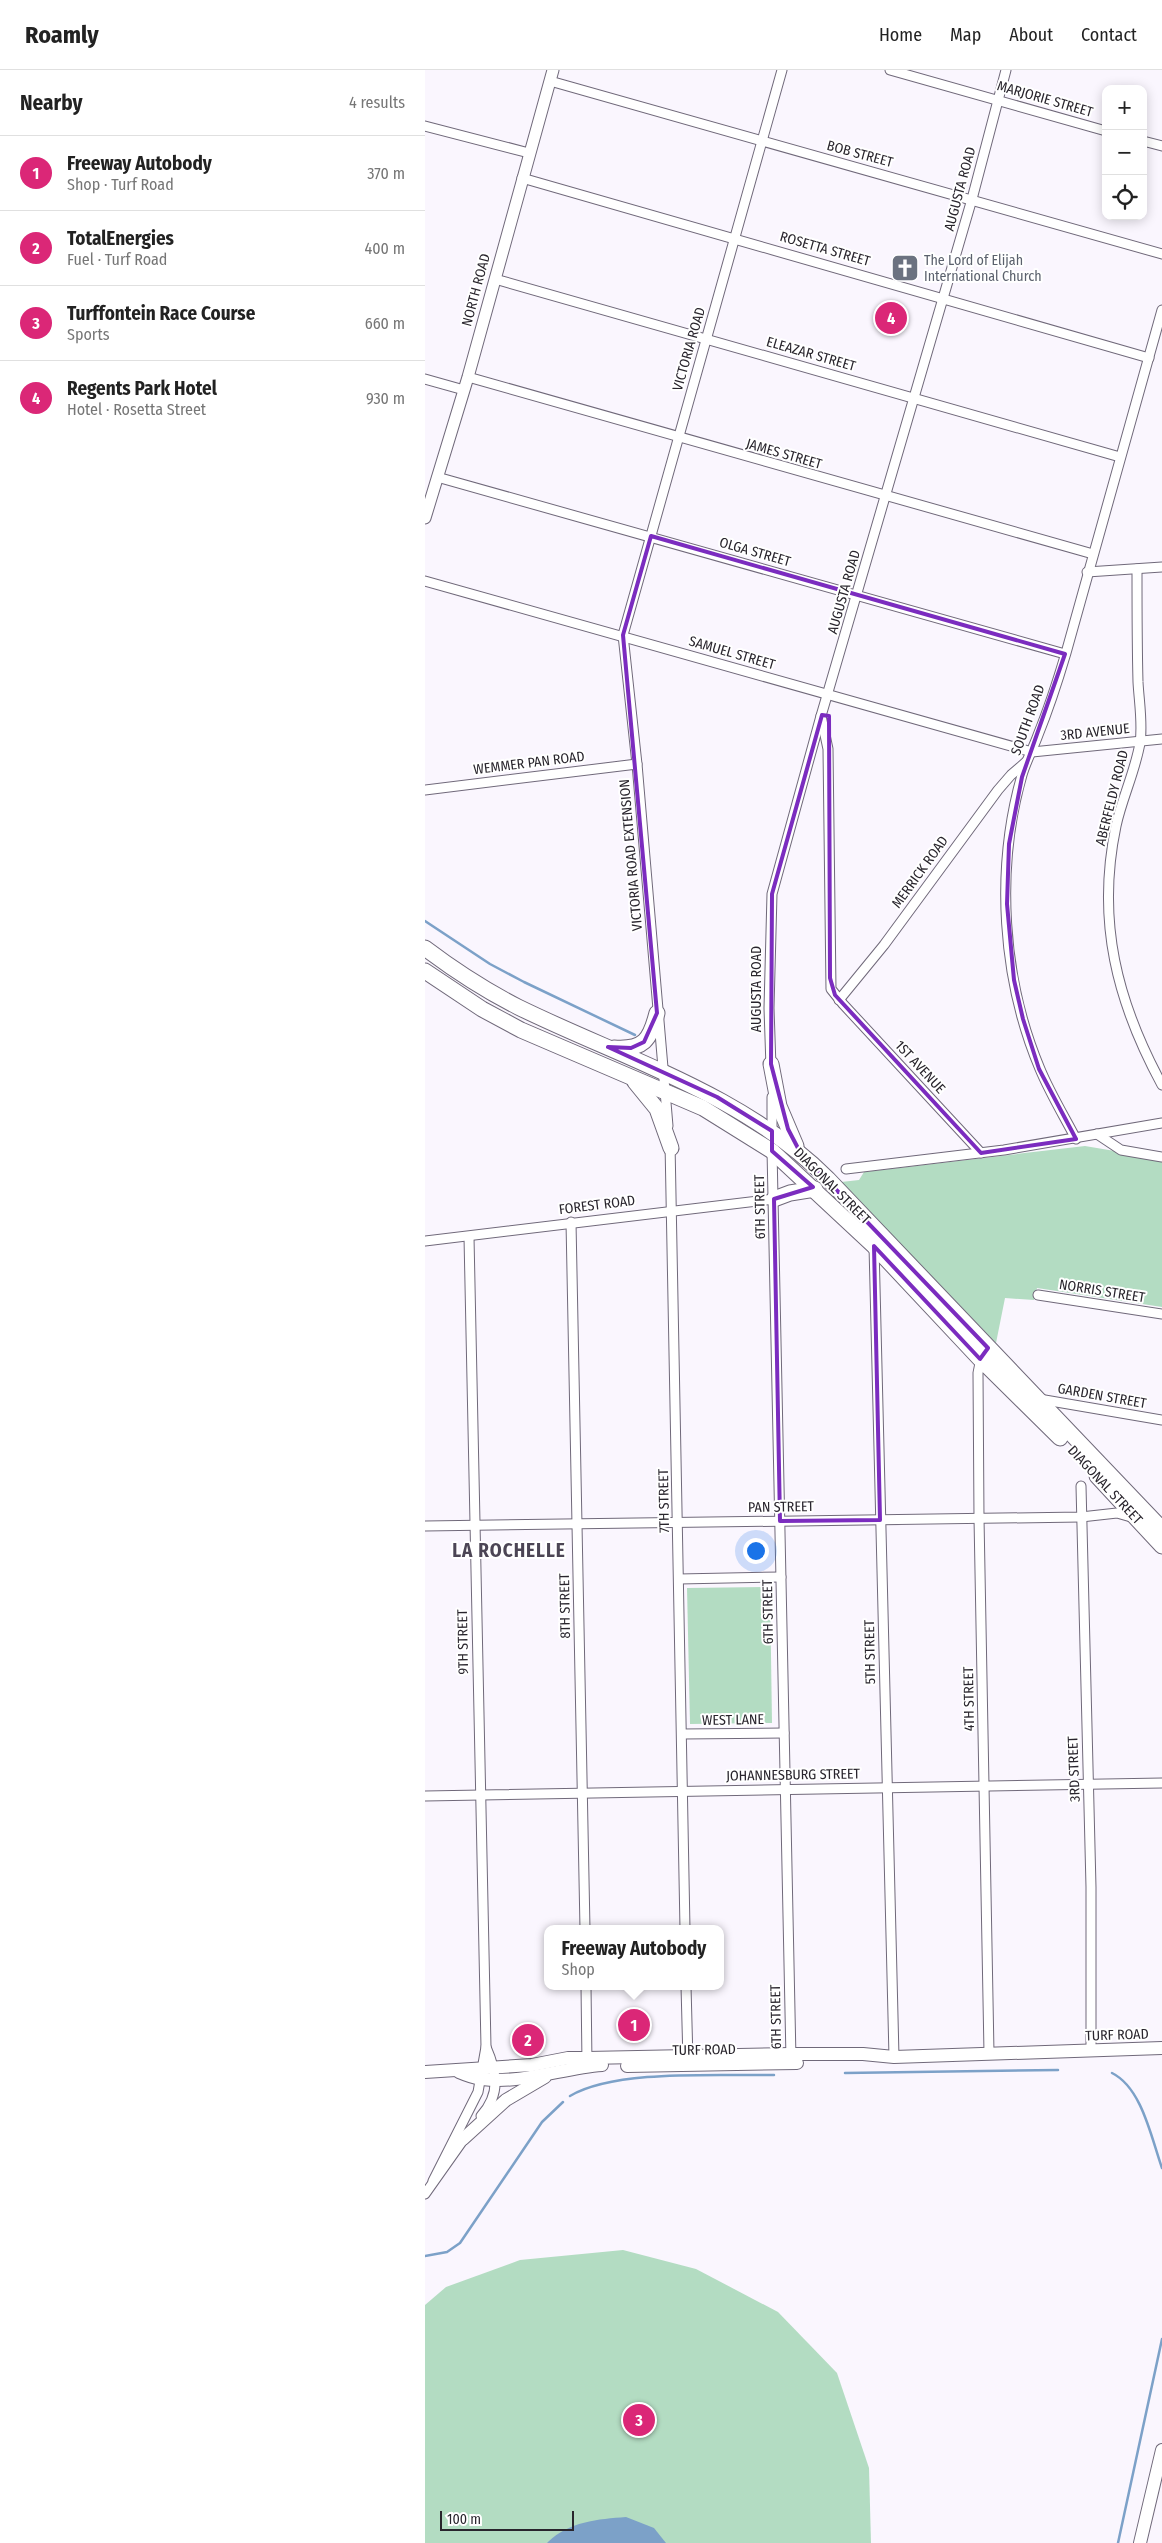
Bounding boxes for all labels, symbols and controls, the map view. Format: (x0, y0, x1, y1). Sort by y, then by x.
text: Roamly (25, 21, 99, 49)
text: Home (879, 24, 922, 46)
text: Map (950, 24, 981, 46)
text: About (1009, 24, 1053, 46)
text: Contact (1081, 24, 1137, 46)
street label: MARJORIE STREET (995, 77, 1095, 121)
map controls (1102, 85, 1147, 220)
button: + (1102, 85, 1147, 130)
text: Nearby (20, 90, 82, 116)
text: 4 results (349, 93, 405, 112)
button: − (1102, 130, 1147, 175)
street label: BOB STREET (825, 137, 895, 171)
street label: AUGUSTA ROAD (941, 145, 979, 233)
text: Freeway Autobody (67, 152, 212, 175)
text: 1 (33, 164, 39, 183)
text: 370 m (367, 164, 405, 183)
text: Shop · Turf Road (67, 175, 174, 194)
button: locate (1102, 175, 1147, 220)
text: TotalEnergies (67, 227, 174, 250)
street label: ROSETTA STREET (778, 228, 873, 270)
text: 2 (32, 239, 40, 258)
text: 400 m (365, 239, 405, 258)
text: Fuel · Turf Road (67, 250, 167, 269)
street label: NORTH ROAD (458, 252, 494, 328)
place label: The Lord of Elijah International Church (924, 252, 1042, 285)
church icon: The Lord of Elijah International Church (890, 253, 920, 283)
pin: 4 (875, 299, 907, 337)
text: Turffontein Race Course (67, 302, 255, 325)
street label: VICTORIA ROAD (669, 305, 709, 393)
text: 3 (32, 314, 40, 333)
text: 660 m (365, 314, 405, 333)
text: Sports (67, 325, 110, 344)
street label: ELEAZAR STREET (764, 333, 858, 375)
text: Regents Park Hotel (67, 377, 217, 400)
text: 4 (32, 389, 40, 408)
text: 930 m (366, 389, 405, 408)
text: Hotel · Rosetta Street (67, 400, 206, 419)
street label: JAMES STREET (744, 435, 824, 473)
street label: OLGA STREET (717, 534, 793, 570)
street label: AUGUSTA ROAD (824, 548, 864, 636)
street label: SAMUEL STREET (687, 633, 778, 674)
street label: SOUTH ROAD (1007, 682, 1049, 758)
street label: 3RD AVENUE (1060, 720, 1131, 744)
street label: WEMMER PAN ROAD (473, 748, 585, 778)
street label: ABERFELDY ROAD (1092, 749, 1132, 847)
street label: VICTORIA ROAD EXTENSION (616, 778, 646, 932)
street label: MERRICK ROAD (888, 833, 952, 911)
street label: AUGUSTA ROAD (748, 946, 765, 1032)
street label: 1ST AVENUE (891, 1037, 949, 1097)
street label: DIAGONAL STREET (790, 1144, 874, 1228)
street label: 6TH STREET (751, 1174, 769, 1240)
street label: FOREST ROAD (558, 1192, 636, 1218)
street label: NORRIS STREET (1058, 1276, 1147, 1306)
street label: GARDEN STREET (1056, 1380, 1148, 1412)
street label: DIAGONAL STREET (1064, 1442, 1146, 1528)
street label: 7TH STREET (655, 1468, 673, 1533)
street label: PAN STREET (748, 1498, 815, 1516)
your location (743, 1538, 769, 1564)
district label: LA ROCHELLE (452, 1539, 566, 1562)
street label: 8TH STREET (556, 1573, 574, 1639)
street label: 6TH STREET (759, 1579, 777, 1645)
street label: 9TH STREET (454, 1609, 472, 1675)
street label: 5TH STREET (861, 1619, 879, 1684)
street label: 4TH STREET (960, 1666, 978, 1731)
street label: WEST LANE (702, 1711, 765, 1729)
street label: 3RD STREET (1064, 1735, 1084, 1802)
street label: JOHANNESBURG STREET (726, 1765, 861, 1785)
popup (544, 1925, 724, 1990)
text: Freeway Autobody (562, 1937, 706, 1960)
text: Shop (562, 1960, 595, 1979)
street label: 6TH STREET (767, 1984, 785, 2050)
pin: 1 (618, 2006, 650, 2044)
pin: 2 (512, 2021, 544, 2059)
street label: TURF ROAD (1085, 2025, 1149, 2045)
street label: TURF ROAD (672, 2041, 736, 2059)
pin: 3 (623, 2401, 655, 2439)
scale bar (440, 2508, 574, 2531)
text: 100 m (447, 2511, 481, 2528)

